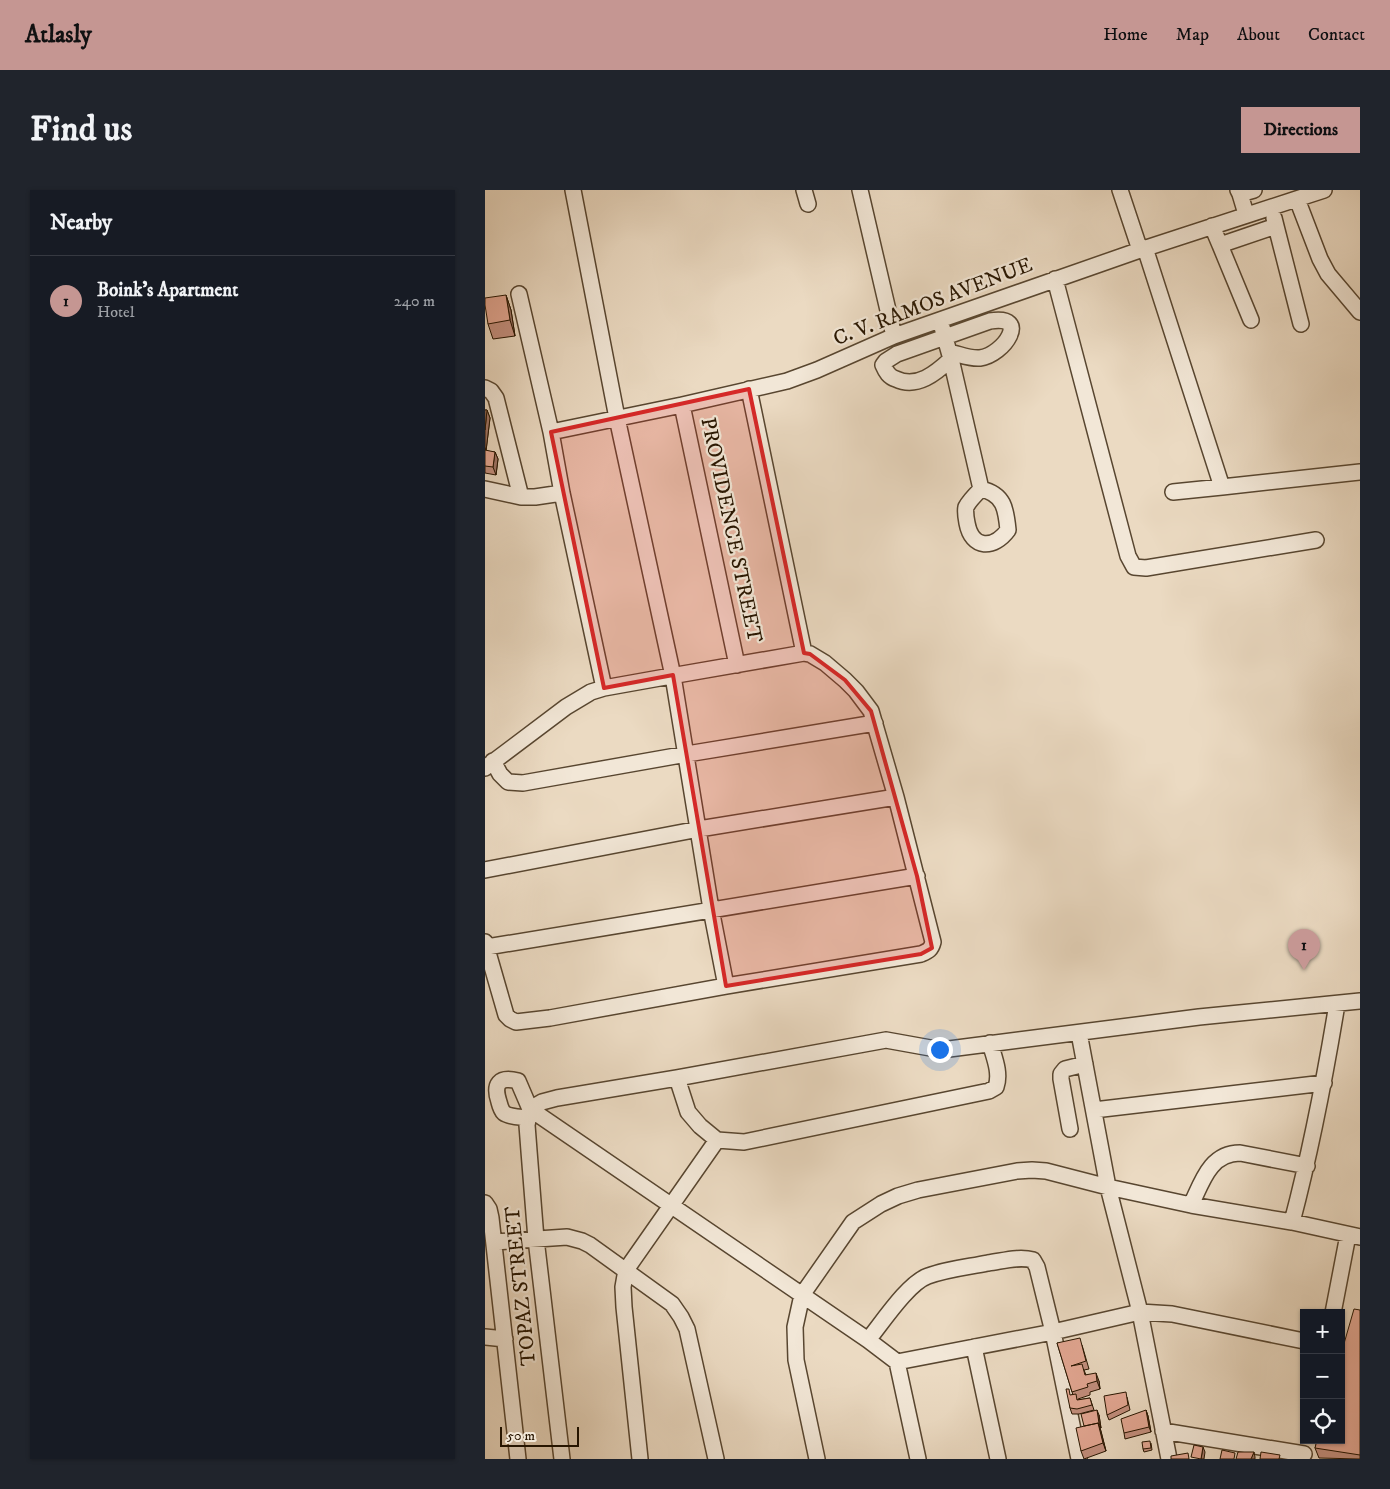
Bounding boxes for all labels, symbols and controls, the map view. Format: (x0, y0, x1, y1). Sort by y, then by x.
text: Atlasly (25, 20, 92, 50)
text: Home (1103, 24, 1148, 46)
text: Map (1176, 24, 1209, 46)
text: About (1237, 24, 1280, 46)
text: Contact (1308, 24, 1365, 46)
button: Directions (1241, 107, 1360, 153)
text: Find us (30, 108, 132, 152)
text: Nearby (50, 210, 112, 236)
street label: C. V. RAMOS AVENUE (830, 252, 1036, 352)
text: Boink's Apartment (97, 279, 238, 302)
text: 1 (63, 291, 69, 311)
text: 240 m (394, 291, 435, 311)
text: Hotel (97, 302, 135, 322)
street label: PROVIDENCE STREET (694, 415, 768, 645)
pin: 1 (1288, 929, 1320, 970)
your location (927, 1037, 953, 1063)
street label: TOPAZ STREET (500, 1205, 542, 1367)
map controls (1300, 1309, 1345, 1444)
button: + (1300, 1309, 1345, 1354)
button: − (1300, 1354, 1345, 1399)
button: locate (1300, 1399, 1345, 1444)
scale bar (500, 1424, 579, 1447)
text: 50 m (507, 1427, 535, 1445)

